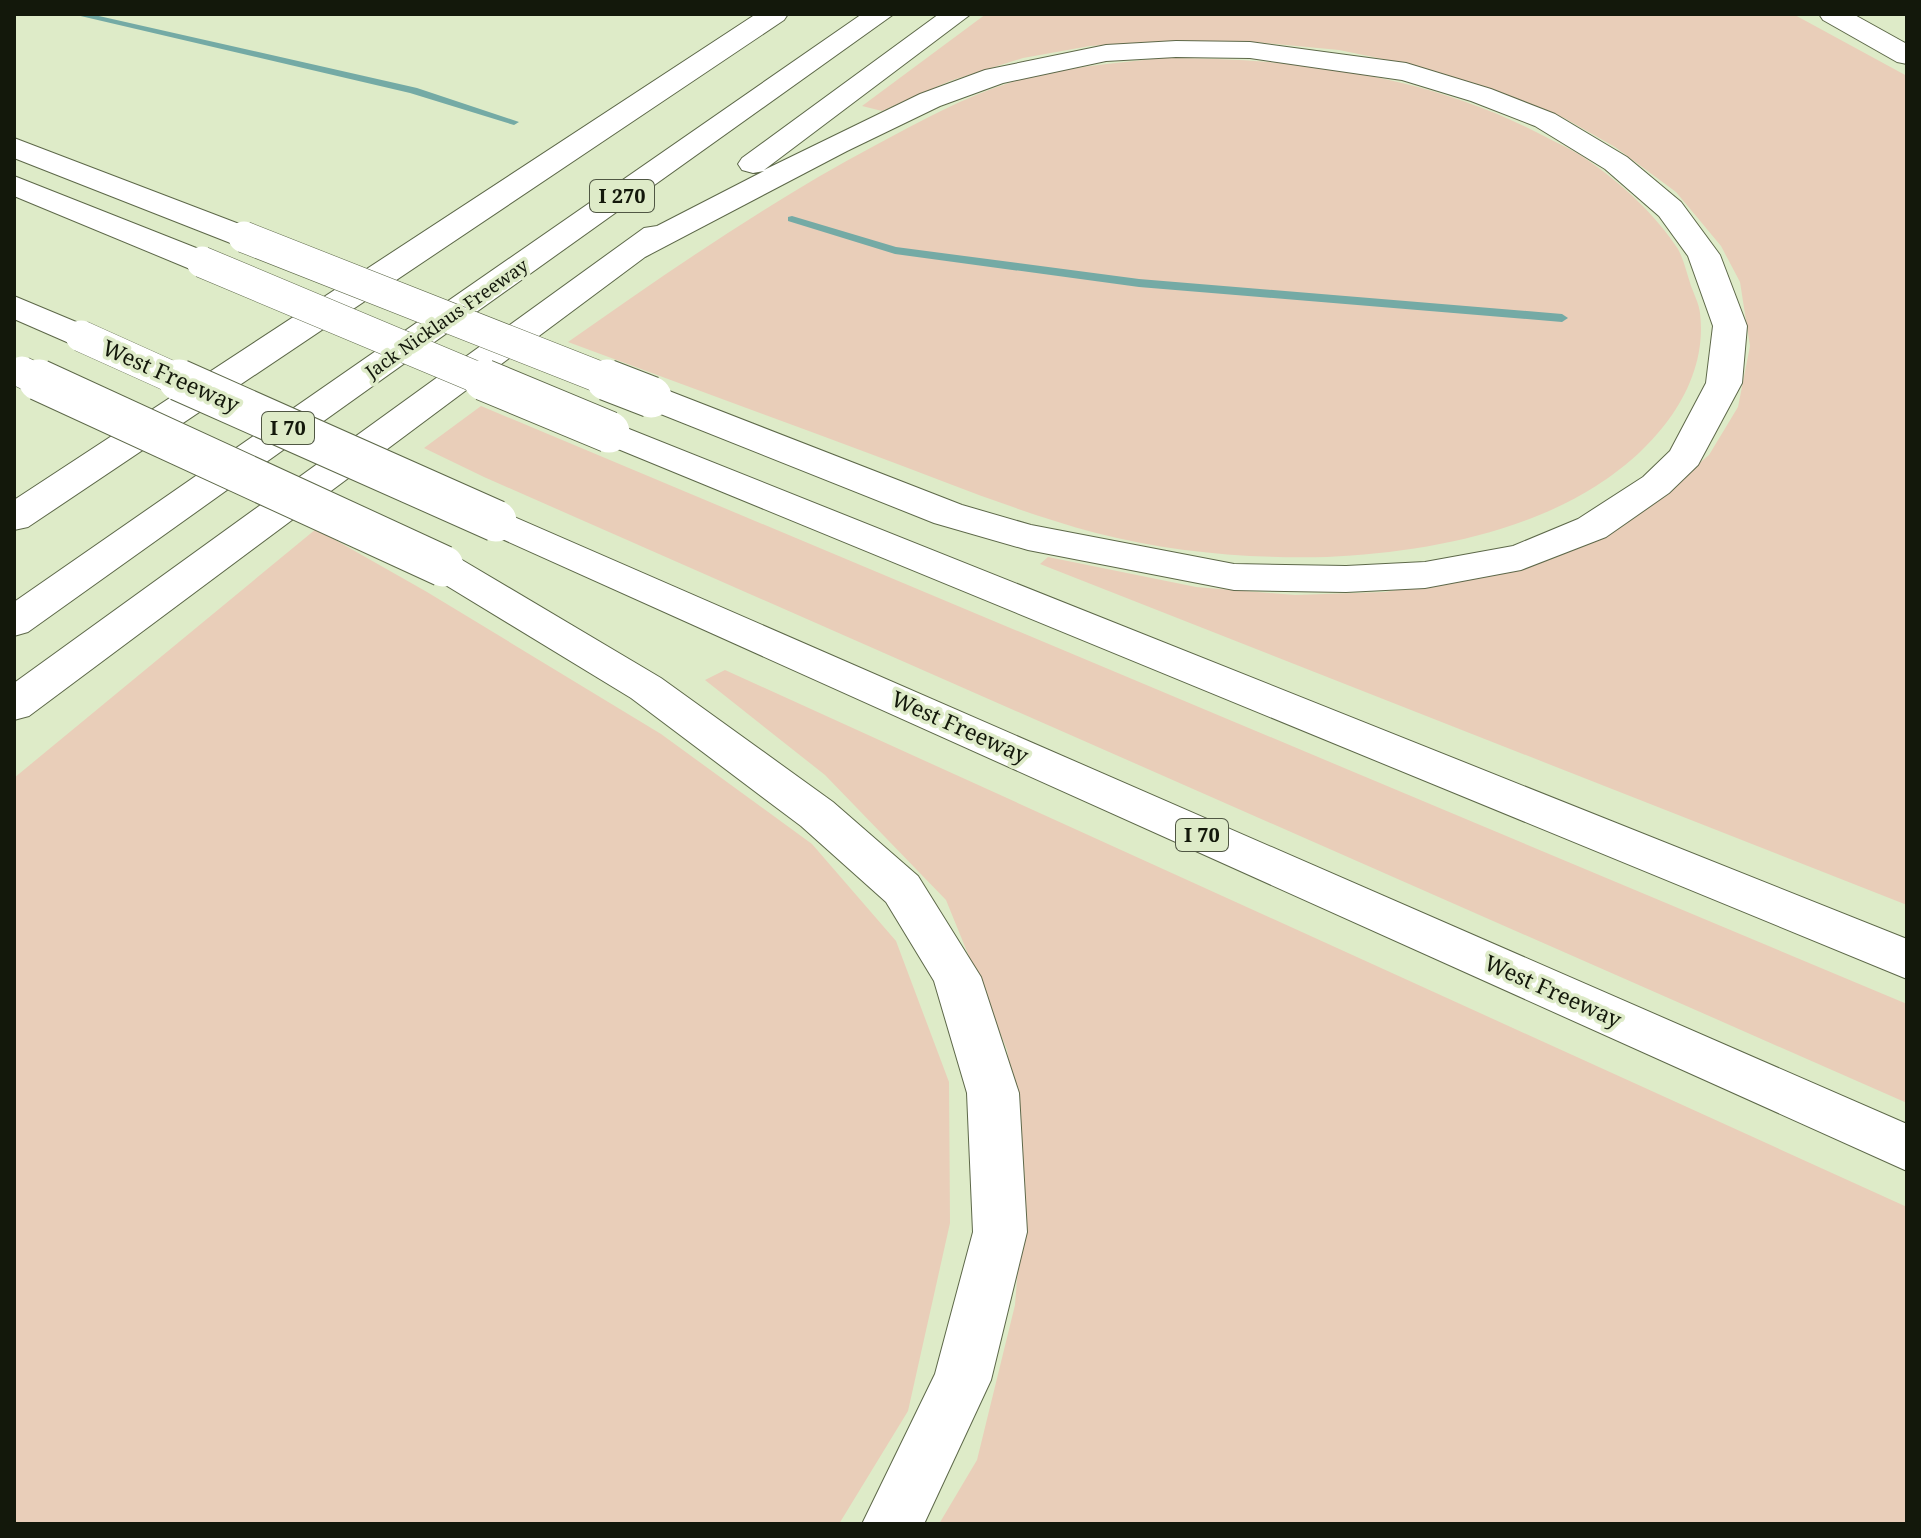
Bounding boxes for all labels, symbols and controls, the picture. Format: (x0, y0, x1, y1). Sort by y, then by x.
road number: I 270 (590, 180, 654, 212)
street label: Jack Nicklaus Freeway (360, 252, 533, 384)
street label: West Freeway (98, 331, 245, 419)
road number: I 70 (262, 412, 314, 444)
street label: West Freeway (887, 682, 1034, 770)
road number: I 70 (1176, 819, 1228, 851)
street label: West Freeway (1480, 946, 1627, 1034)

